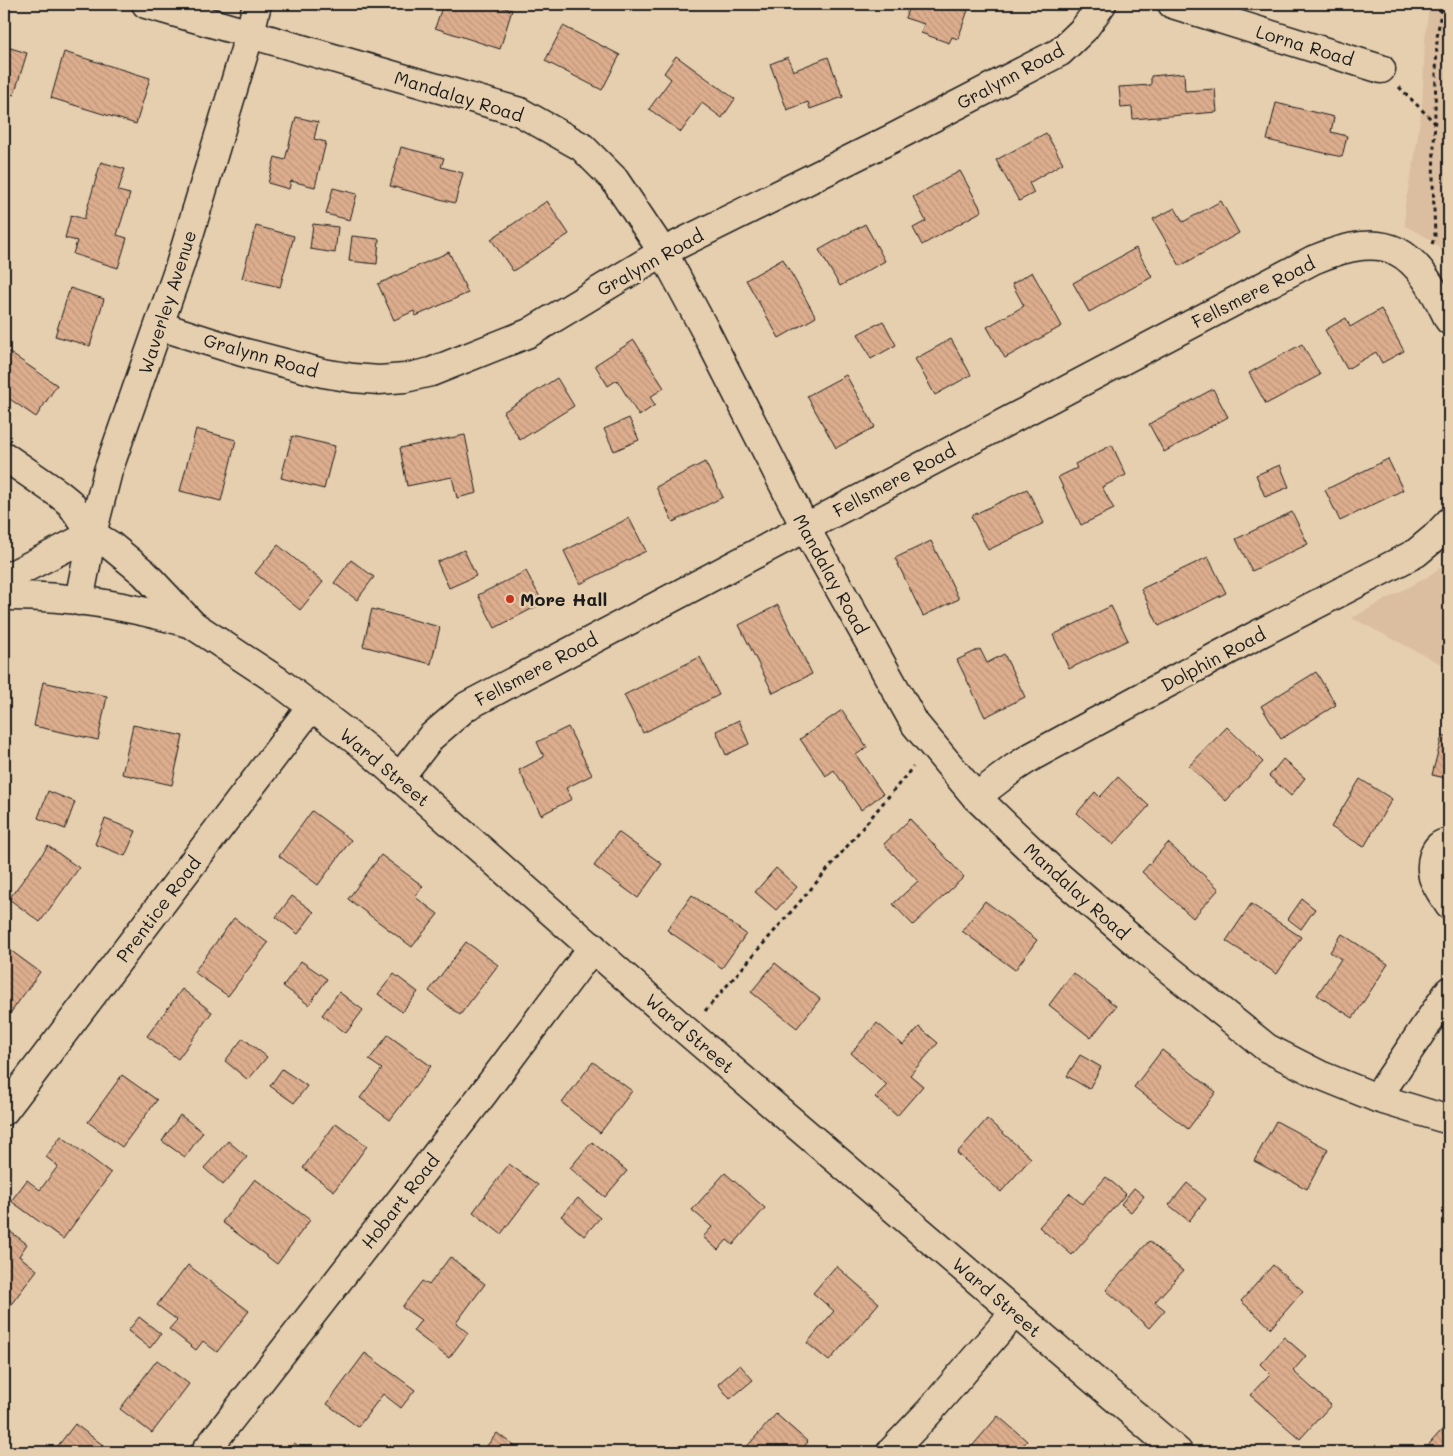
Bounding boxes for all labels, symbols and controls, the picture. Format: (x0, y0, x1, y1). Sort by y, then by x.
street label: Lorna Road (1253, 19, 1357, 71)
street label: Gralynn Road (952, 38, 1068, 114)
street label: Mandalay Road (391, 65, 527, 127)
street label: Gralynn Road (593, 223, 707, 301)
street label: Waverley Avenue (132, 227, 202, 377)
street label: Fellsmere Road (1187, 251, 1319, 333)
street label: Gralynn Road (201, 327, 321, 383)
street label: Fellsmere Road (829, 438, 959, 522)
street label: Mandalay Road (788, 510, 874, 638)
place label: More Hall (520, 587, 607, 611)
marker: More Hall (504, 593, 516, 605)
street label: Dolphin Road (1157, 621, 1269, 697)
street label: Fellsmere Road (471, 627, 601, 711)
street label: Ward Street (335, 722, 435, 812)
street label: Mandalay Road (1019, 837, 1135, 945)
street label: Prentice Road (110, 851, 206, 967)
street label: Ward Street (640, 988, 740, 1078)
street label: Hobart Road (356, 1149, 444, 1253)
street label: Ward Street (947, 1252, 1047, 1342)

